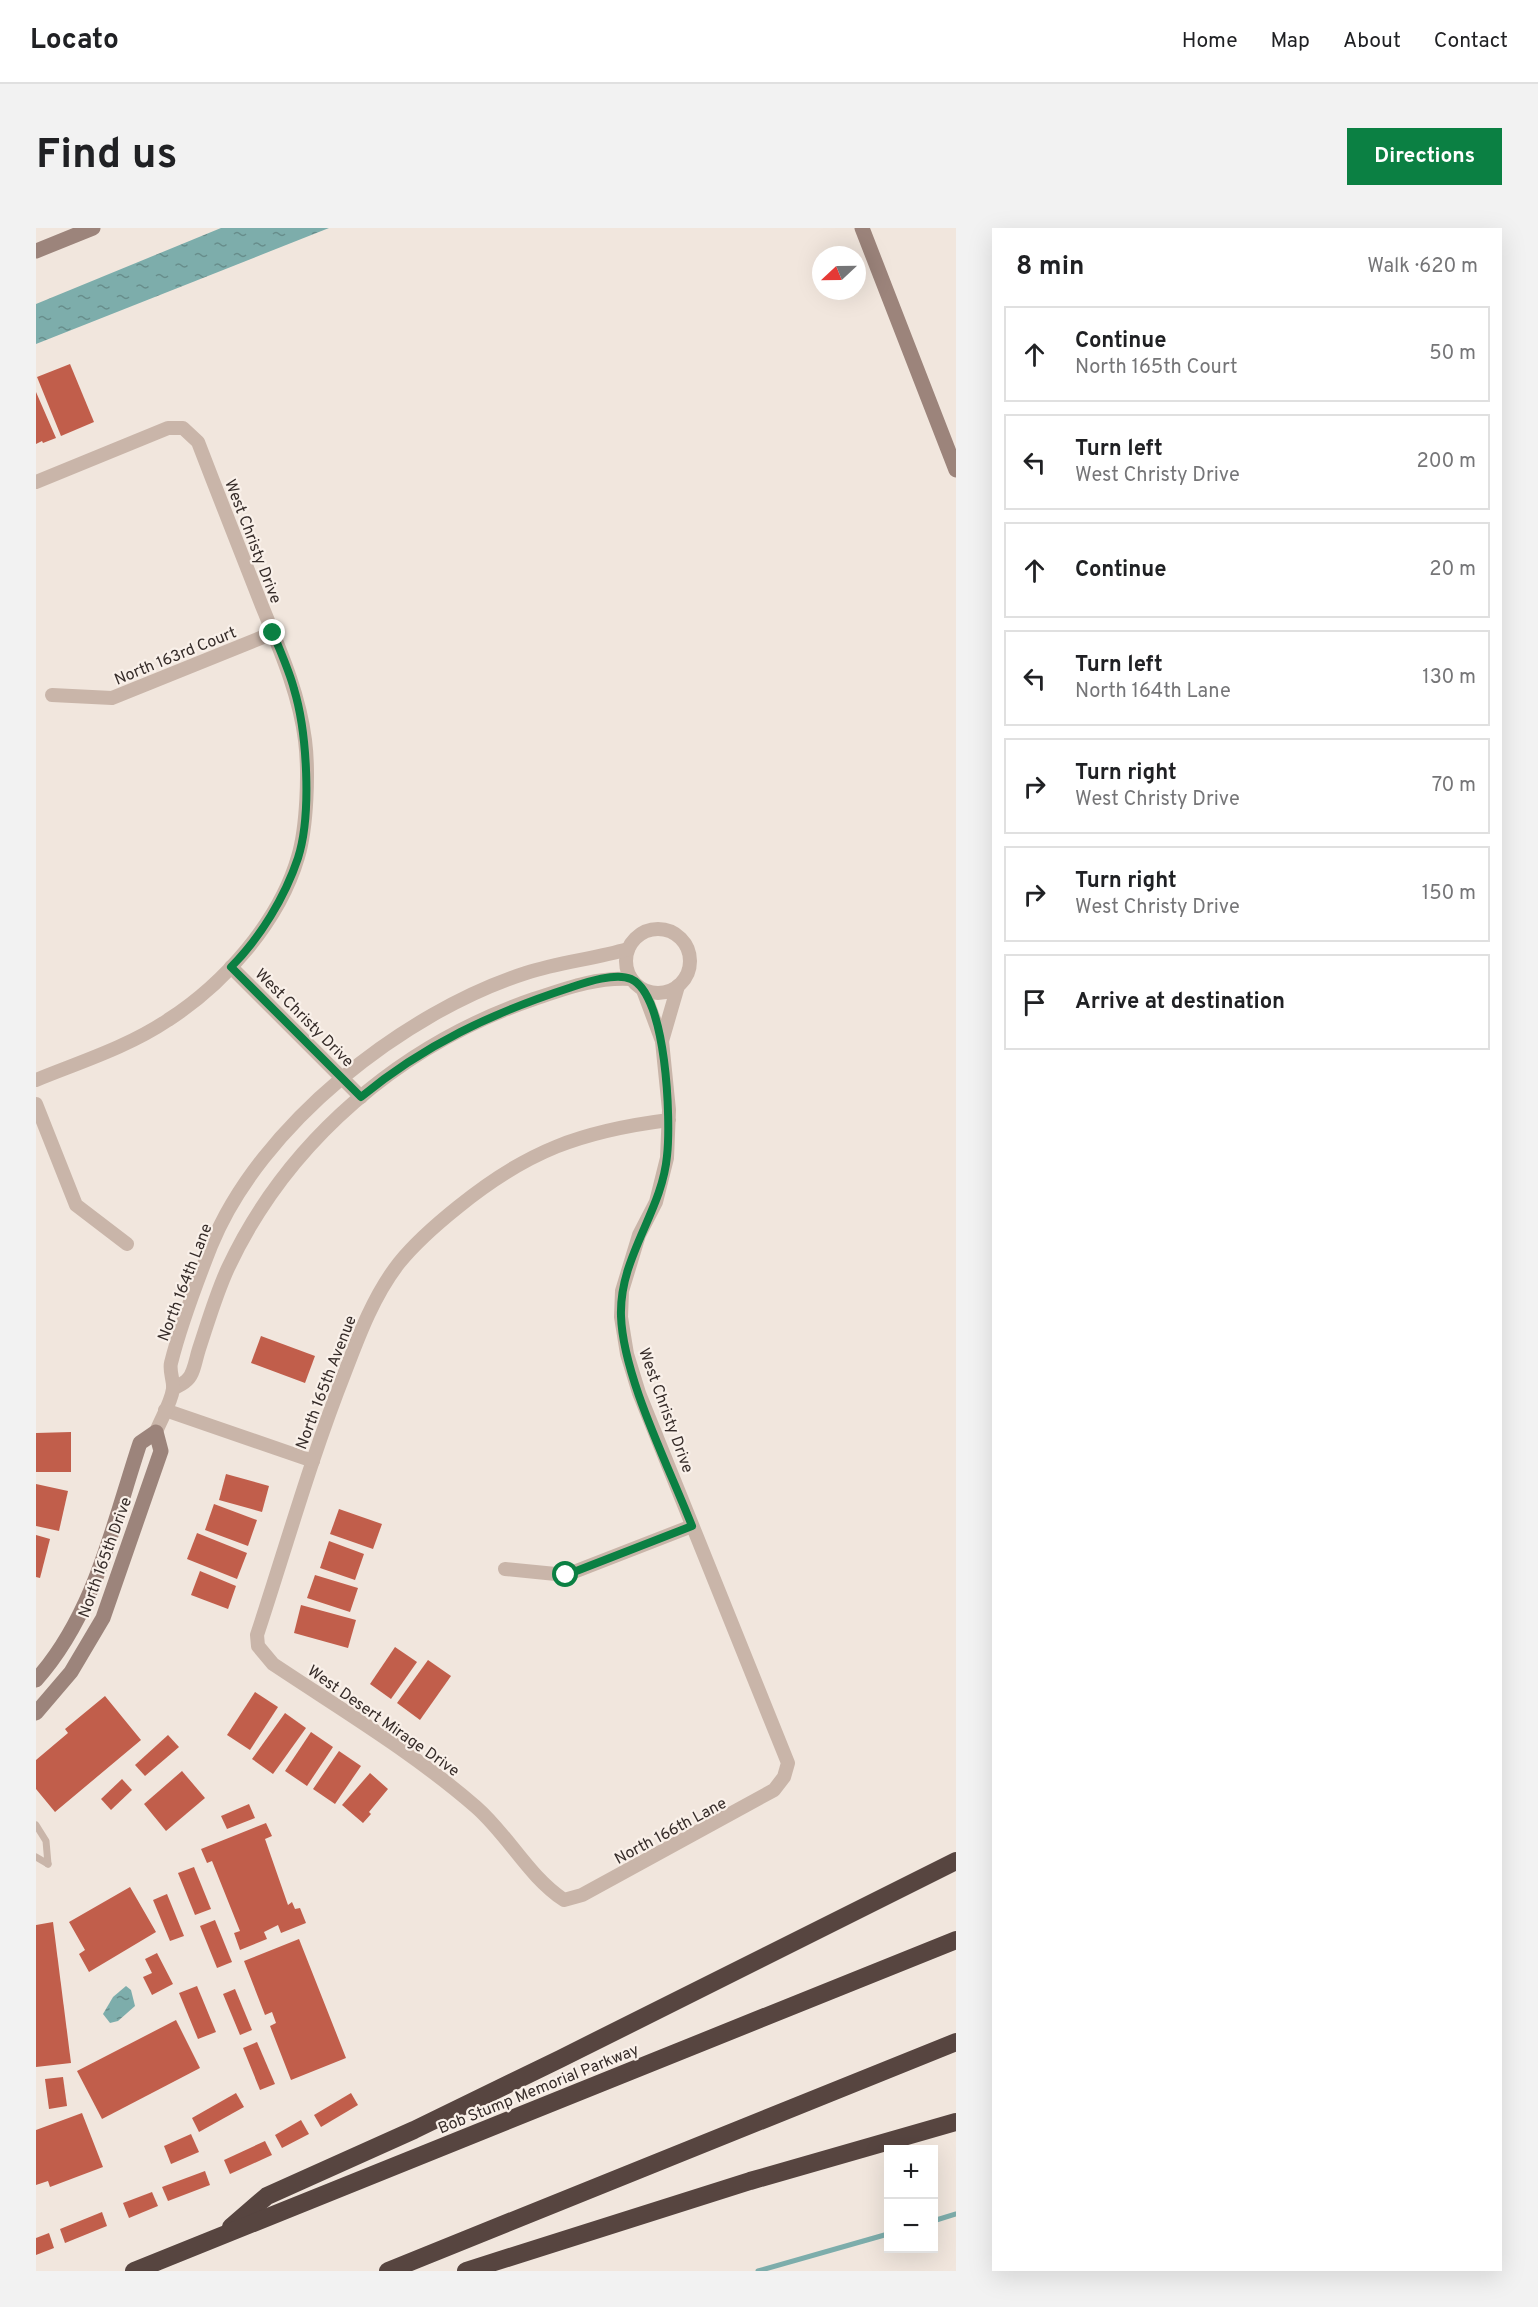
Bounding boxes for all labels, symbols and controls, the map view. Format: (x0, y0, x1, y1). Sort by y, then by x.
text: Locato (30, 23, 119, 59)
text: Home (1182, 28, 1238, 55)
text: Map (1271, 28, 1310, 55)
text: About (1343, 28, 1401, 55)
text: Contact (1434, 28, 1508, 55)
button: Directions (1347, 128, 1502, 185)
text: Find us (36, 130, 177, 183)
north arrow (812, 246, 866, 300)
text: 8 min (1016, 251, 1084, 284)
text: Walk · 620 m (1367, 254, 1478, 280)
text: Continue (1075, 328, 1166, 355)
icon: ahead (1018, 338, 1051, 371)
text: 50 m (1429, 341, 1476, 367)
text: North 165th Court (1075, 355, 1238, 381)
text: Turn left (1075, 436, 1163, 463)
icon: left (1018, 446, 1051, 479)
text: 200 m (1417, 449, 1476, 475)
text: West Christy Drive (1075, 463, 1240, 489)
street label: West Christy Drive (219, 477, 285, 607)
icon: ahead (1018, 554, 1051, 587)
text: Continue (1075, 557, 1166, 584)
text: 20 m (1429, 557, 1476, 583)
route end (259, 619, 285, 645)
street label: North 163rd Court (112, 623, 240, 690)
text: Turn left (1075, 652, 1163, 679)
icon: left (1018, 662, 1051, 695)
text: 130 m (1422, 665, 1476, 691)
text: North 164th Lane (1075, 679, 1231, 705)
text: Turn right (1075, 760, 1177, 787)
icon: right (1018, 770, 1051, 803)
text: 70 m (1432, 773, 1476, 799)
text: West Christy Drive (1075, 787, 1240, 813)
text: Turn right (1075, 868, 1177, 895)
icon: right (1018, 878, 1051, 911)
text: 150 m (1422, 881, 1476, 907)
text: West Christy Drive (1075, 895, 1240, 921)
street label: West Christy Drive (250, 965, 357, 1072)
icon: arrive (1018, 986, 1051, 1019)
text: Arrive at destination (1075, 989, 1285, 1016)
street label: North 164th Lane (154, 1221, 218, 1344)
street label: North 165th Avenue (292, 1313, 362, 1453)
street label: West Christy Drive (633, 1345, 697, 1476)
street label: North 165th Drive (75, 1495, 137, 1621)
route start (552, 1561, 578, 1587)
street label: West Desert Mirage Drive (303, 1662, 463, 1782)
street label: North 166th Lane (611, 1794, 730, 1870)
street label: Bob Stump Memorial Parkway (435, 2040, 642, 2139)
map controls (884, 2145, 938, 2253)
button: + (884, 2145, 938, 2199)
button: − (884, 2199, 938, 2253)

